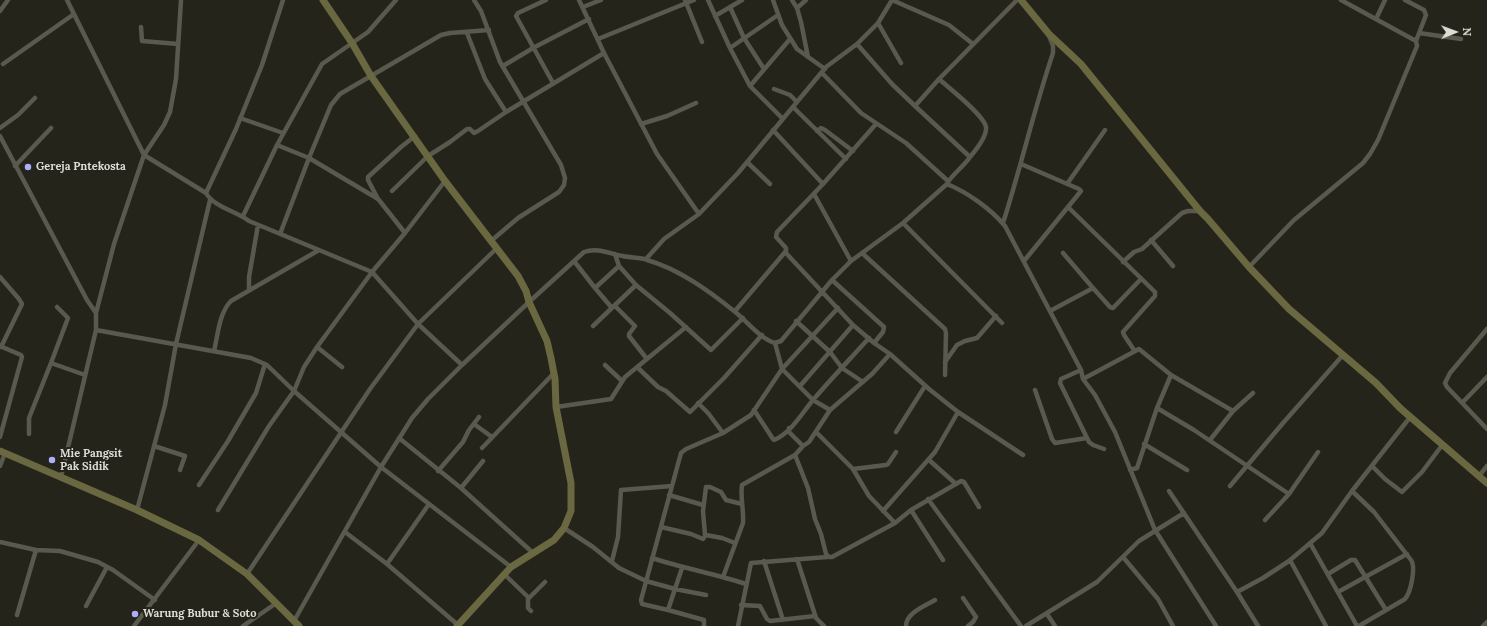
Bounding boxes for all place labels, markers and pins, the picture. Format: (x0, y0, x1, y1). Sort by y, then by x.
place label: Gereja Pntekosta (36, 160, 126, 174)
marker: Gereja Pntekosta (23, 162, 33, 172)
place label: Mie Pangsit Pak Sidik (60, 447, 122, 473)
marker: Mie Pangsit Pak Sidik (47, 455, 57, 465)
place label: Warung Bubur & Soto (143, 607, 256, 621)
marker: Warung Bubur & Soto (130, 609, 140, 619)

